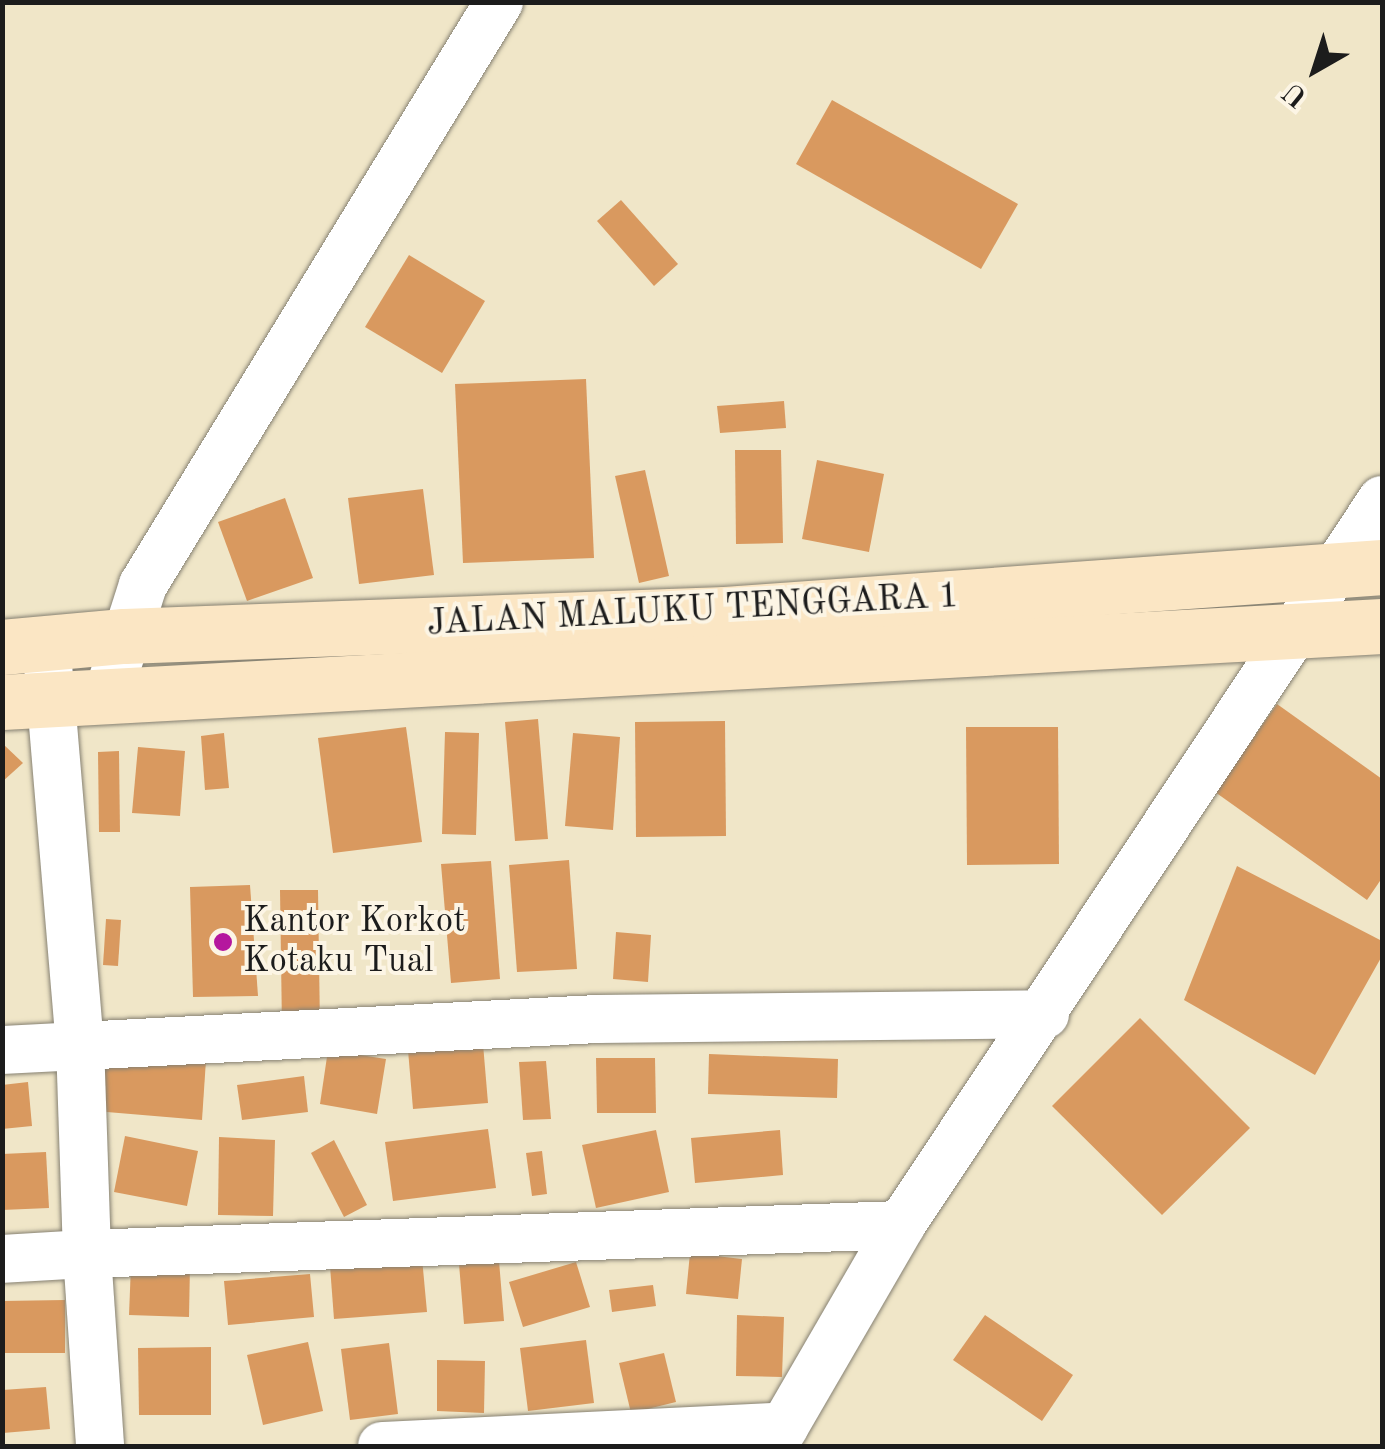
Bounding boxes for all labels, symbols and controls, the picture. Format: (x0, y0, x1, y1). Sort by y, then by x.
north arrow (1265, 20, 1365, 120)
text: U (1279, 75, 1314, 111)
street label: JALAN MALUKU TENGGARA 1 (426, 576, 960, 646)
place label: Kantor Korkot Kotaku Tual (243, 901, 465, 983)
marker: Kantor Korkot Kotaku Tual (212, 931, 234, 953)

